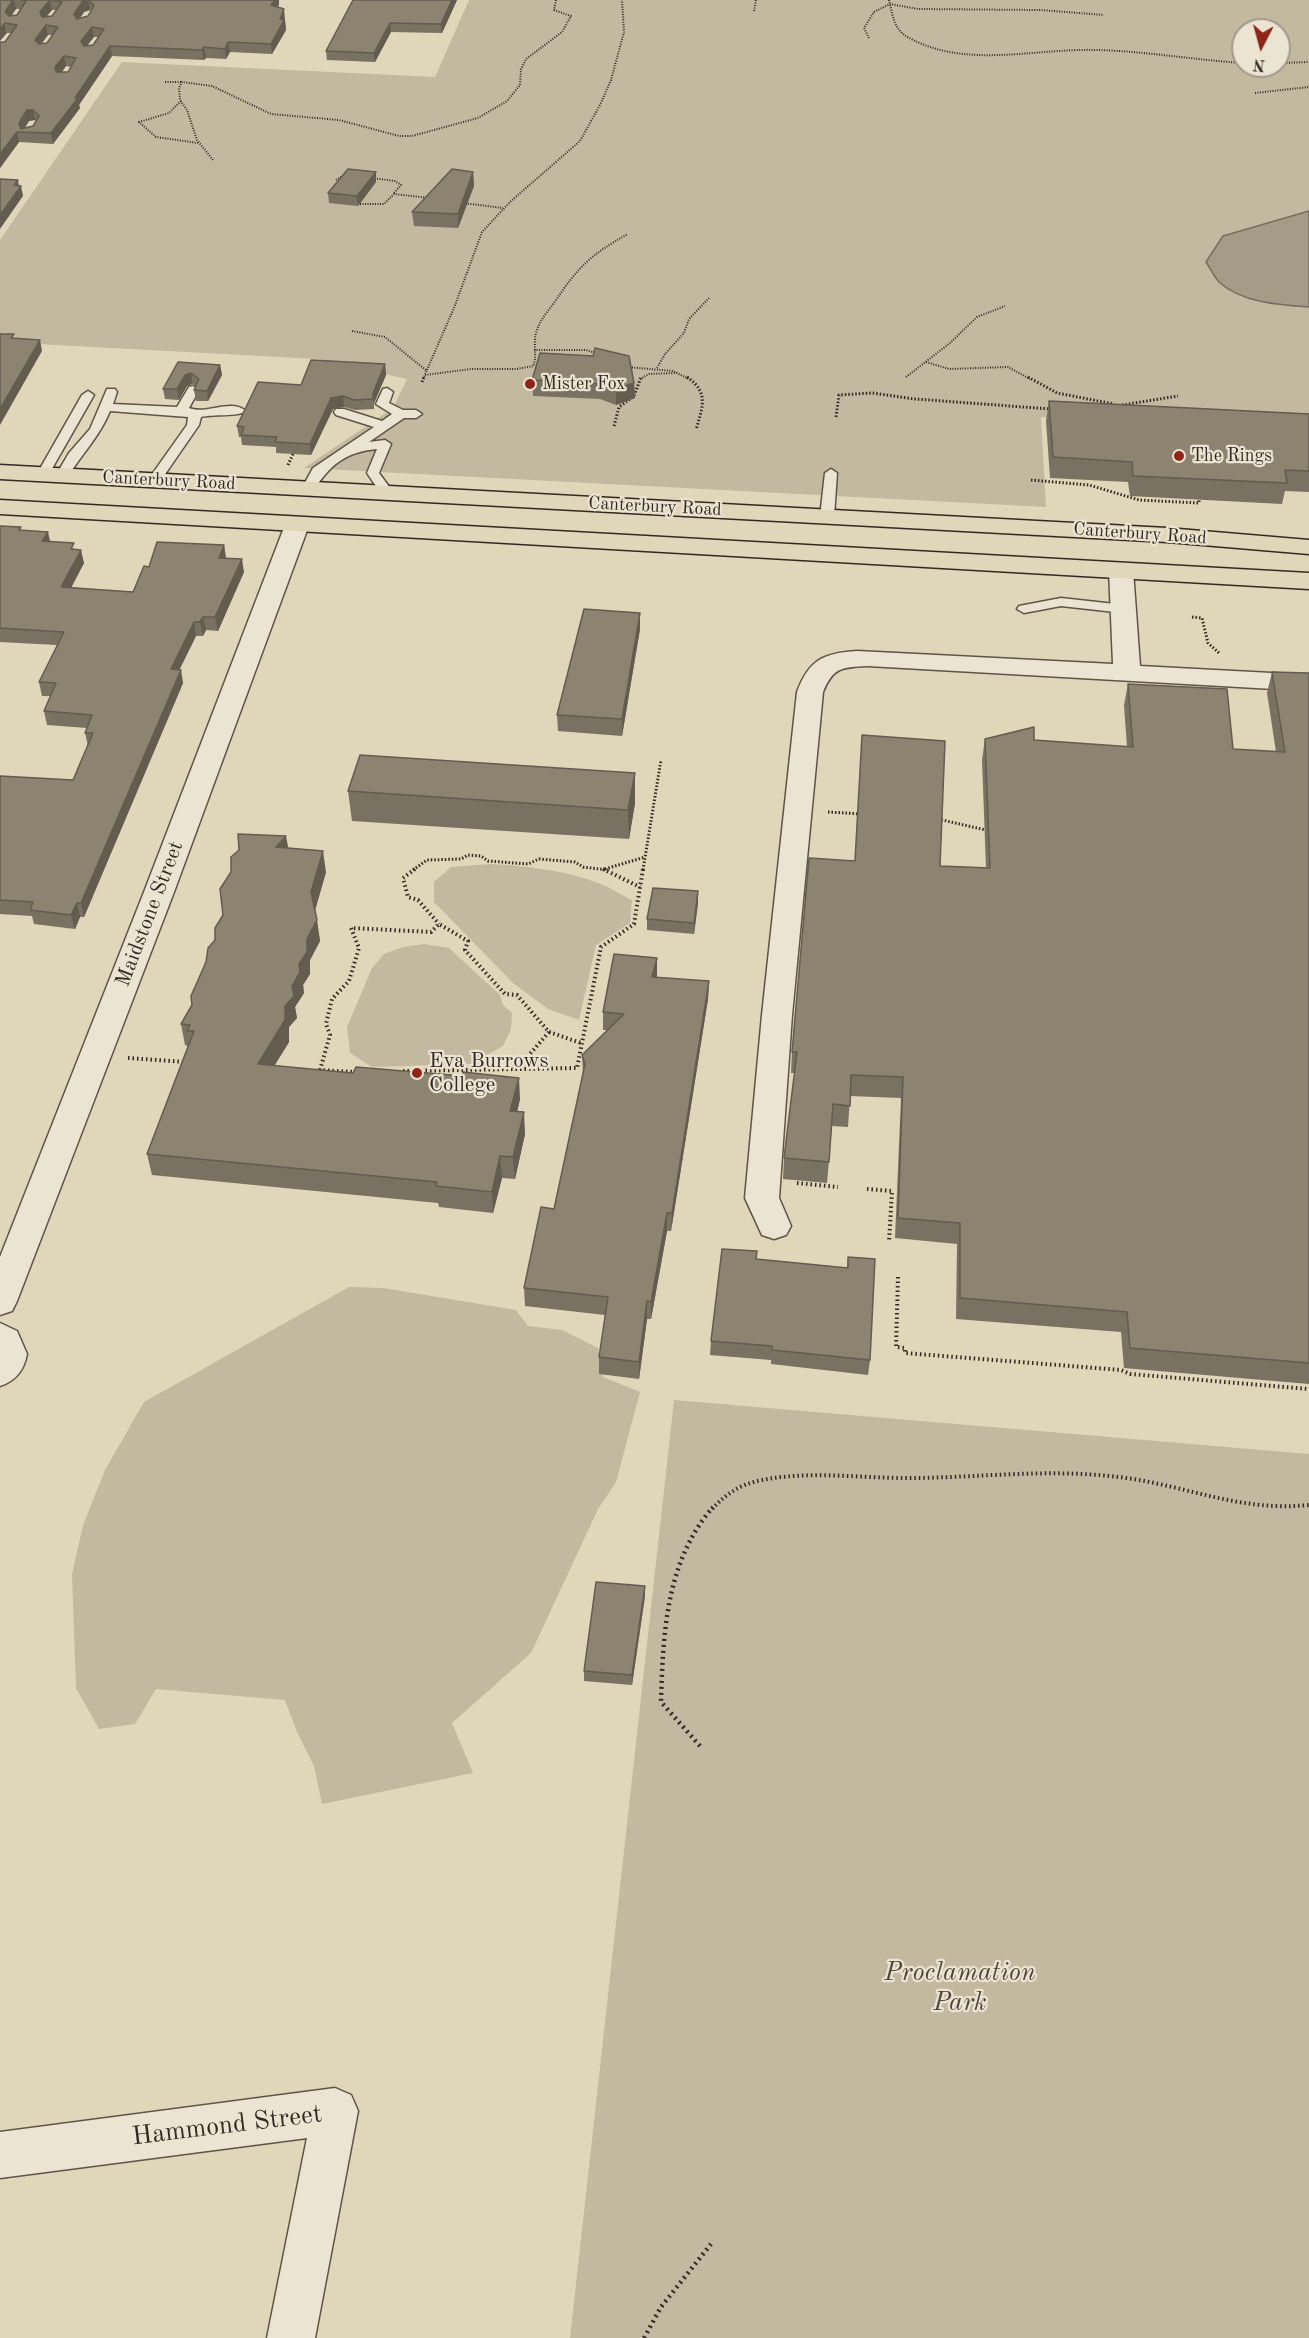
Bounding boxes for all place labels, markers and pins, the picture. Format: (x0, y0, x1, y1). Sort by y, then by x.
place label: Mister Fox (542, 373, 625, 395)
marker: Mister Fox (523, 377, 537, 391)
place label: The Rings (1191, 445, 1272, 467)
marker: The Rings (1172, 449, 1186, 463)
place label: Eva Burrows College (429, 1048, 549, 1098)
marker: Eva Burrows College (410, 1066, 424, 1080)

